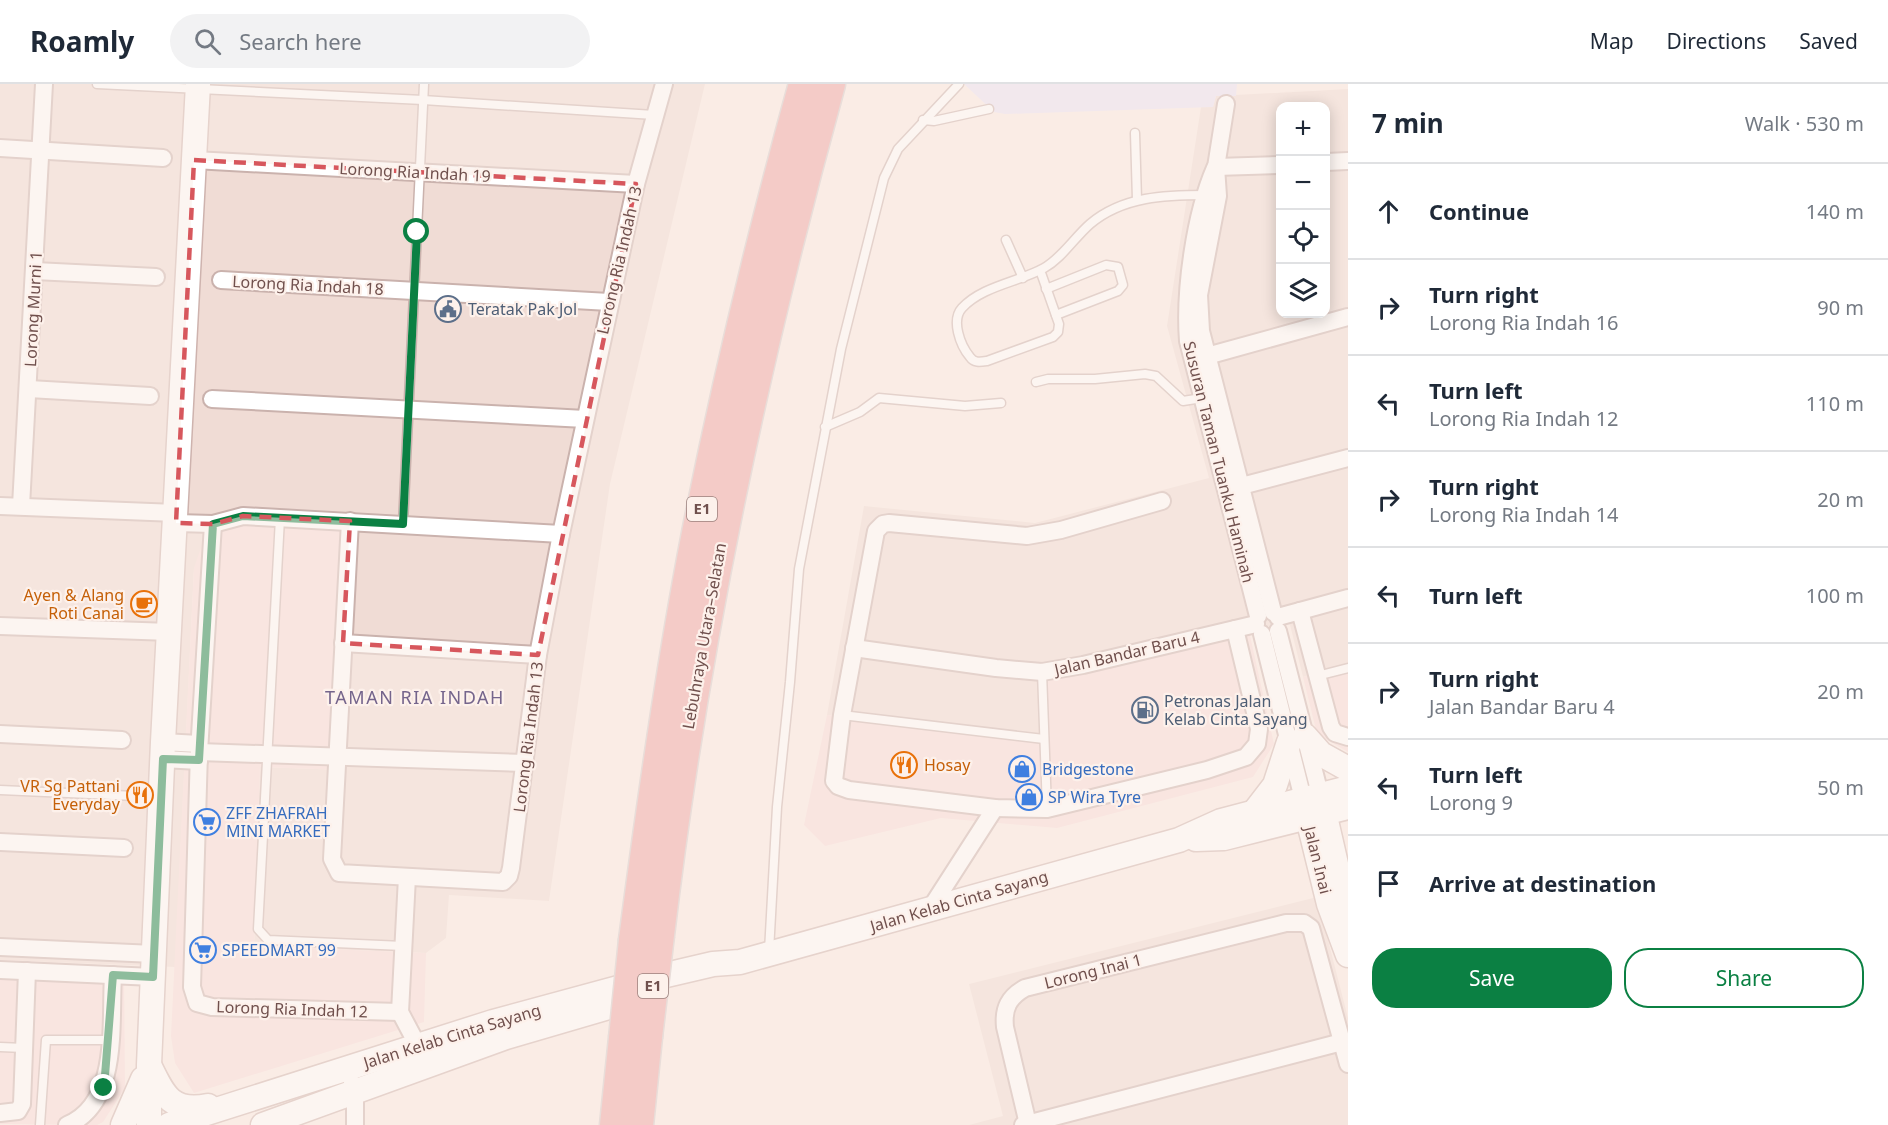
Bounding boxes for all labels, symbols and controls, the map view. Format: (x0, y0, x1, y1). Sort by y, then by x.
search box (170, 14, 590, 68)
text: Roamly (30, 22, 134, 60)
icon: search (191, 25, 224, 58)
text: Search here (239, 26, 362, 56)
text: Map (1590, 27, 1634, 55)
text: Directions (1667, 27, 1766, 55)
text: Saved (1799, 27, 1858, 55)
map controls (1276, 102, 1330, 318)
button: + (1276, 102, 1330, 156)
text: 7 min (1372, 105, 1444, 141)
text: Walk · 530 m (1745, 110, 1864, 137)
button: − (1276, 156, 1330, 210)
street label: Lorong Ria Indah 19 (339, 157, 491, 187)
street label: Lorong Ria Indah 13 (591, 184, 647, 336)
icon: ahead (1372, 195, 1405, 228)
text: Continue (1429, 196, 1529, 226)
text: 140 m (1806, 198, 1864, 225)
button: locate (1276, 210, 1330, 264)
route start (403, 218, 429, 244)
street label: Lorong Murni 1 (19, 250, 47, 368)
button: layers (1276, 264, 1330, 318)
street label: Lorong Ria Indah 18 (232, 270, 384, 300)
text: Turn right (1429, 279, 1539, 309)
icon: right (1372, 291, 1405, 324)
public building icon: Teratak Pak Jol (433, 294, 463, 324)
text: 90 m (1817, 294, 1864, 321)
place label: Teratak Pak Jol (468, 298, 577, 320)
text: Lorong Ria Indah 16 (1429, 309, 1619, 336)
street label: Susuran Taman Tuanku Haminah (1178, 339, 1260, 585)
text: Turn left (1429, 375, 1523, 405)
icon: left (1372, 387, 1405, 420)
text: 110 m (1806, 390, 1864, 417)
text: Lorong Ria Indah 12 (1429, 405, 1619, 432)
text: Turn right (1429, 471, 1539, 501)
icon: right (1372, 483, 1405, 516)
text: 20 m (1817, 486, 1864, 513)
road number: E1 (687, 497, 717, 521)
text: Lorong Ria Indah 14 (1429, 501, 1619, 528)
street label: Lebuhraya Utara–Selatan (677, 541, 731, 731)
icon: left (1372, 579, 1405, 612)
text: Turn left (1429, 580, 1523, 610)
text: 100 m (1806, 582, 1864, 609)
place label: Ayen & Alang Roti Canai (24, 584, 124, 624)
cafe icon: Ayen & Alang Roti Canai (129, 589, 159, 619)
street label: Jalan Bandar Baru 4 (1050, 626, 1202, 681)
street label: Lorong Ria Indah 13 (508, 660, 548, 814)
text: Turn right (1429, 663, 1539, 693)
icon: right (1372, 675, 1405, 708)
text: 20 m (1817, 678, 1864, 705)
district label: TAMAN RIA INDAH (325, 685, 505, 709)
place label: Petronas Jalan Kelab Cinta Sayang (1164, 690, 1308, 730)
text: Jalan Bandar Baru 4 (1429, 693, 1615, 720)
fuel station icon: Petronas Jalan Kelab Cinta Sayang (1130, 695, 1160, 725)
restaurant icon: Hosay (889, 750, 919, 780)
place label: Hosay (924, 754, 971, 776)
shop icon: Bridgestone (1007, 754, 1037, 784)
place label: Bridgestone (1042, 758, 1134, 780)
text: Turn left (1429, 759, 1523, 789)
icon: left (1372, 771, 1405, 804)
text: 50 m (1817, 774, 1864, 801)
place label: VR Sg Pattani Everyday (20, 775, 121, 815)
restaurant icon: VR Sg Pattani Everyday (125, 780, 155, 810)
shop icon: SP Wira Tyre (1014, 782, 1044, 812)
place label: SP Wira Tyre (1048, 786, 1141, 808)
text: Lorong 9 (1429, 789, 1513, 816)
place label: ZFF ZHAFRAH MINI MARKET (226, 802, 330, 842)
supermarket icon: ZFF ZHAFRAH MINI MARKET (192, 807, 222, 837)
street label: Jalan Inai (1299, 822, 1337, 896)
street label: Jalan Kelab Cinta Sayang (866, 865, 1051, 938)
icon: arrive (1372, 867, 1405, 900)
text: Arrive at destination (1429, 868, 1656, 898)
supermarket icon: SPEEDMART 99 (188, 935, 218, 965)
place label: SPEEDMART 99 (222, 939, 336, 961)
street label: Lorong Inai 1 (1042, 948, 1144, 994)
button: Save (1372, 948, 1612, 1008)
button: Share (1624, 948, 1864, 1008)
road number: E1 (638, 974, 668, 998)
street label: Lorong Ria Indah 12 (216, 995, 368, 1023)
street label: Jalan Kelab Cinta Sayang (359, 999, 543, 1074)
route end (90, 1074, 116, 1100)

